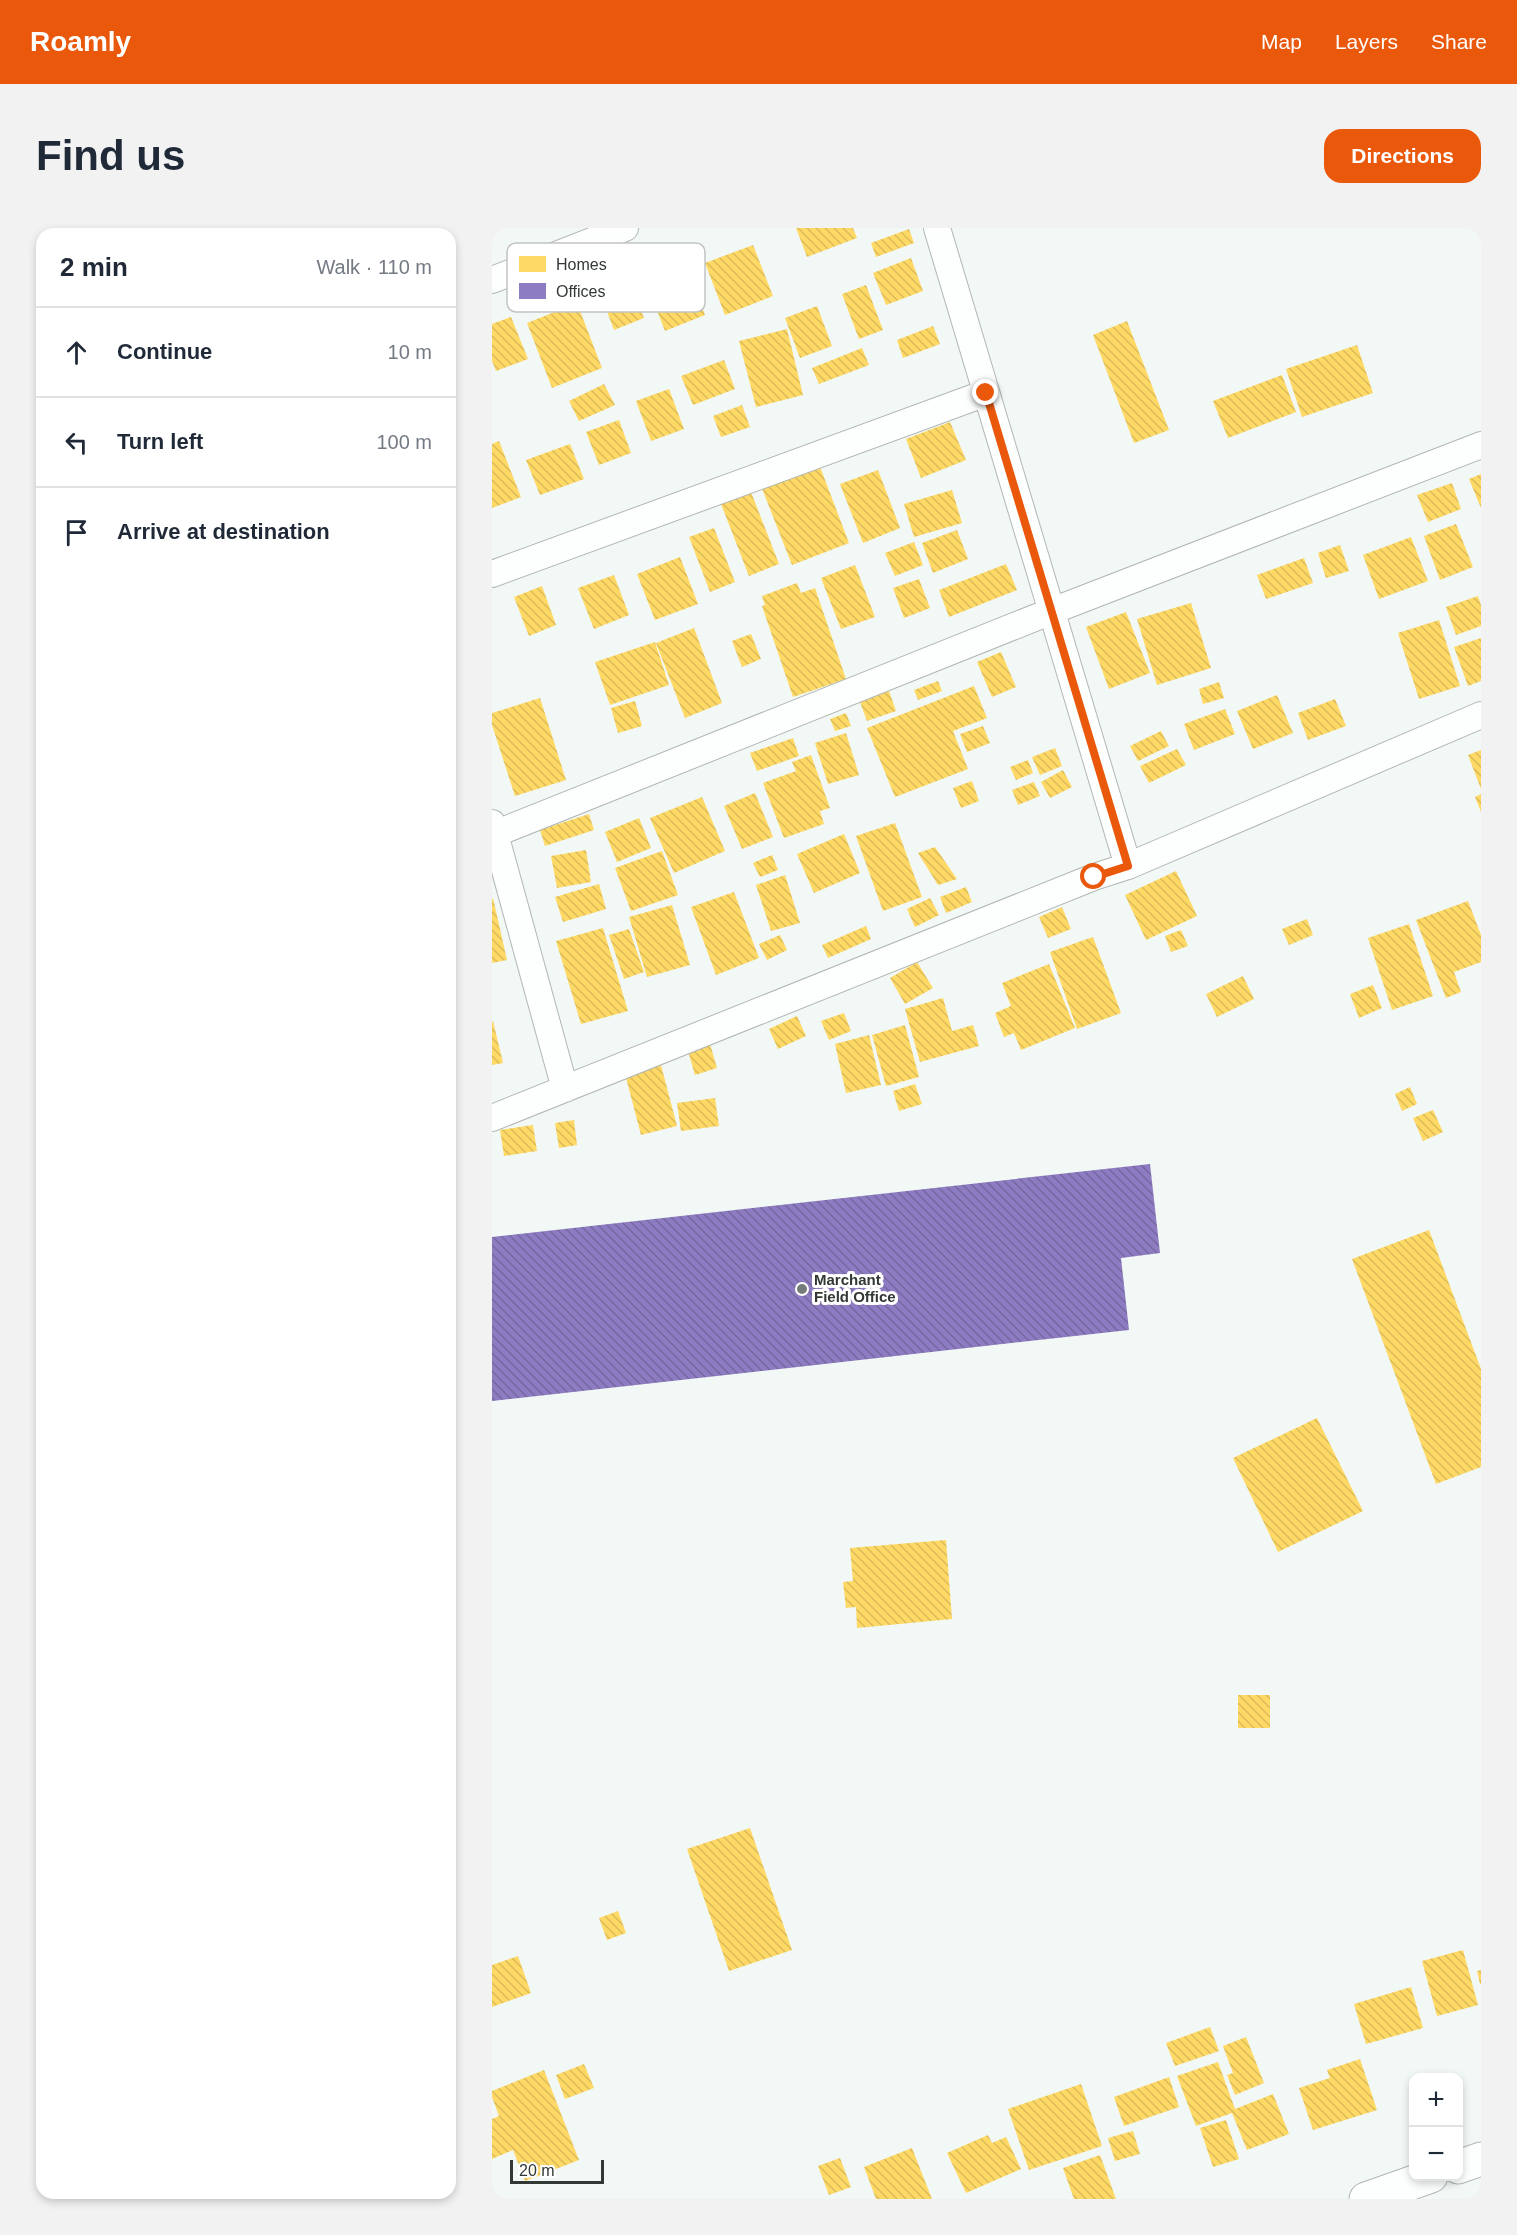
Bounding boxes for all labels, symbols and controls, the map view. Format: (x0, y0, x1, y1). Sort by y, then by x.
text: Roamly (30, 26, 131, 57)
text: Map (1261, 30, 1302, 53)
text: Layers (1335, 30, 1398, 53)
text: Share (1431, 30, 1487, 53)
button: Directions (1324, 129, 1481, 183)
text: Find us (36, 132, 185, 179)
legend (507, 243, 705, 312)
text: 2 min (60, 252, 128, 282)
text: Walk · 110 m (316, 256, 432, 278)
text: Homes (556, 256, 607, 273)
text: Offices (556, 283, 606, 300)
icon: ahead (60, 336, 93, 369)
text: Continue (117, 339, 212, 364)
text: 10 m (388, 341, 432, 363)
route end (972, 379, 998, 405)
icon: left (60, 426, 93, 459)
text: Turn left (117, 429, 203, 454)
text: 100 m (376, 431, 432, 453)
icon: arrive (60, 516, 93, 549)
text: Arrive at destination (117, 519, 330, 544)
route start (1080, 863, 1106, 889)
place label: Marchant Field Office (814, 1271, 896, 1305)
marker: Marchant Field Office (795, 1282, 809, 1296)
map controls (1409, 2073, 1463, 2181)
button: + (1409, 2073, 1463, 2127)
button: − (1409, 2127, 1463, 2181)
scale bar (510, 2157, 604, 2184)
text: 20 m (519, 2162, 555, 2179)

